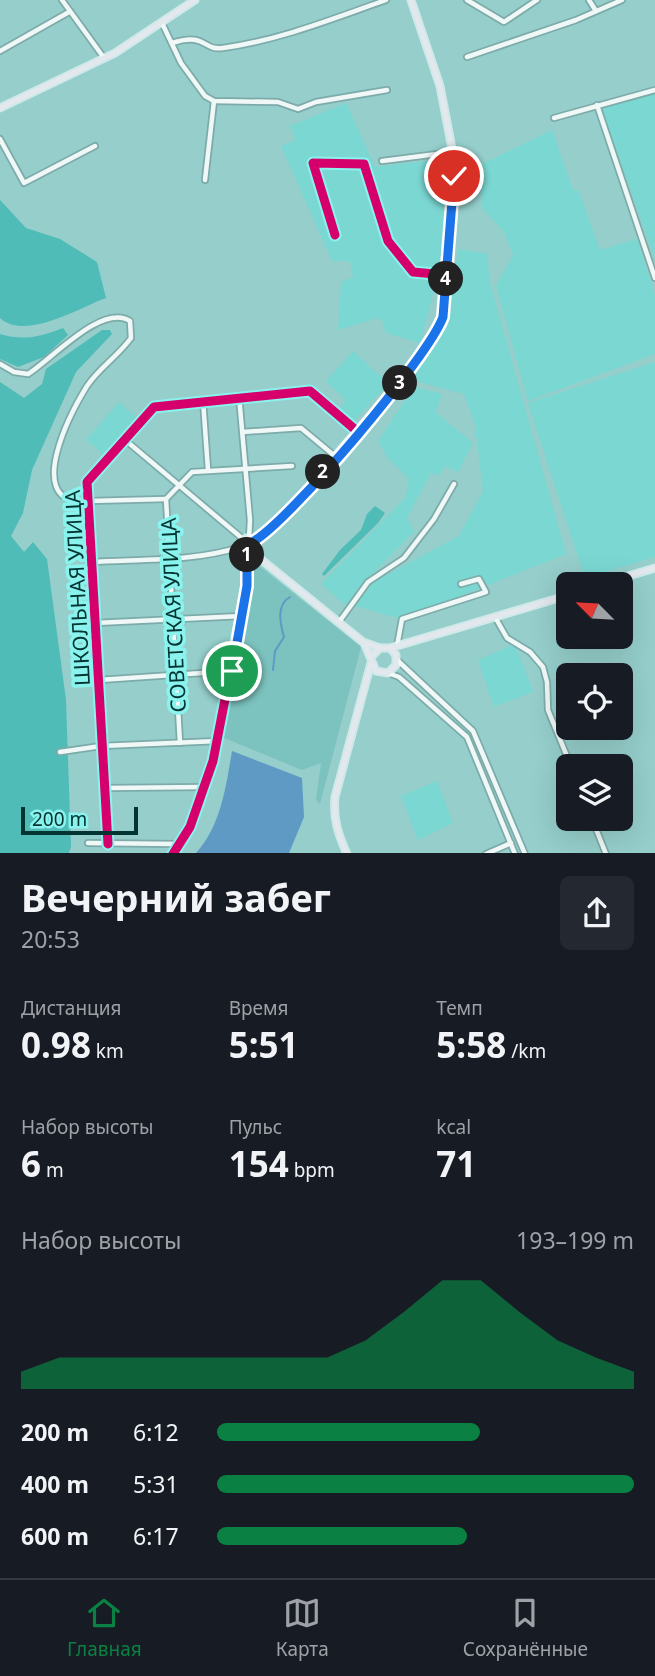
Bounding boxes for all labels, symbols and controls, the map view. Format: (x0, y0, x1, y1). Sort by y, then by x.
pin (424, 146, 484, 206)
icon: check (435, 157, 473, 195)
pin: 4 (428, 262, 464, 296)
text: 4 (440, 265, 451, 291)
pin: 3 (382, 366, 418, 400)
text: 3 (394, 369, 405, 395)
pin: 2 (306, 454, 340, 490)
text: 2 (317, 458, 328, 484)
street label: ШКОЛЬНАЯ УЛИЦА (58, 489, 96, 687)
street label: СОВЕТСКАЯ УЛИЦА (154, 516, 192, 713)
pin: 1 (230, 538, 264, 572)
text: 1 (241, 541, 252, 567)
north arrow (556, 572, 634, 649)
map controls (556, 572, 633, 831)
pin (202, 641, 262, 701)
icon: arrive (213, 652, 251, 690)
button: locate (556, 663, 633, 740)
button: layers (556, 754, 633, 831)
scale bar (21, 804, 138, 836)
text: 200 m (32, 806, 87, 832)
text: Вечерний забег (21, 871, 331, 923)
button: share (560, 876, 634, 950)
text: 20:53 (21, 923, 80, 955)
text: Дистанция (21, 995, 121, 1021)
text: Время (229, 995, 289, 1021)
text: Темп (436, 995, 483, 1021)
text: 0.98 (21, 1021, 91, 1068)
text: 5:51 (229, 1021, 299, 1068)
text: 5:58 (436, 1021, 506, 1068)
text: km (91, 1038, 124, 1064)
text: /km (506, 1038, 546, 1064)
text: Набор высоты (21, 1114, 153, 1140)
text: Пульс (229, 1114, 282, 1140)
text: kcal (436, 1114, 471, 1140)
text: 6 (21, 1140, 41, 1187)
text: 154 (229, 1140, 289, 1187)
text: 71 (436, 1140, 476, 1187)
text: m (41, 1157, 64, 1183)
text: bpm (289, 1157, 335, 1183)
text: Набор высоты (21, 1224, 181, 1256)
text: 193–199 m (516, 1224, 634, 1256)
text: 200 m (21, 1416, 89, 1448)
text: 6:12 (133, 1416, 179, 1448)
text: 400 m (21, 1468, 89, 1500)
text: 5:31 (133, 1468, 179, 1500)
text: 600 m (21, 1520, 89, 1552)
text: 6:17 (133, 1520, 179, 1552)
tab: Главная (67, 1594, 142, 1662)
tab: Карта (276, 1594, 329, 1662)
tab: Сохранённые (463, 1594, 588, 1662)

